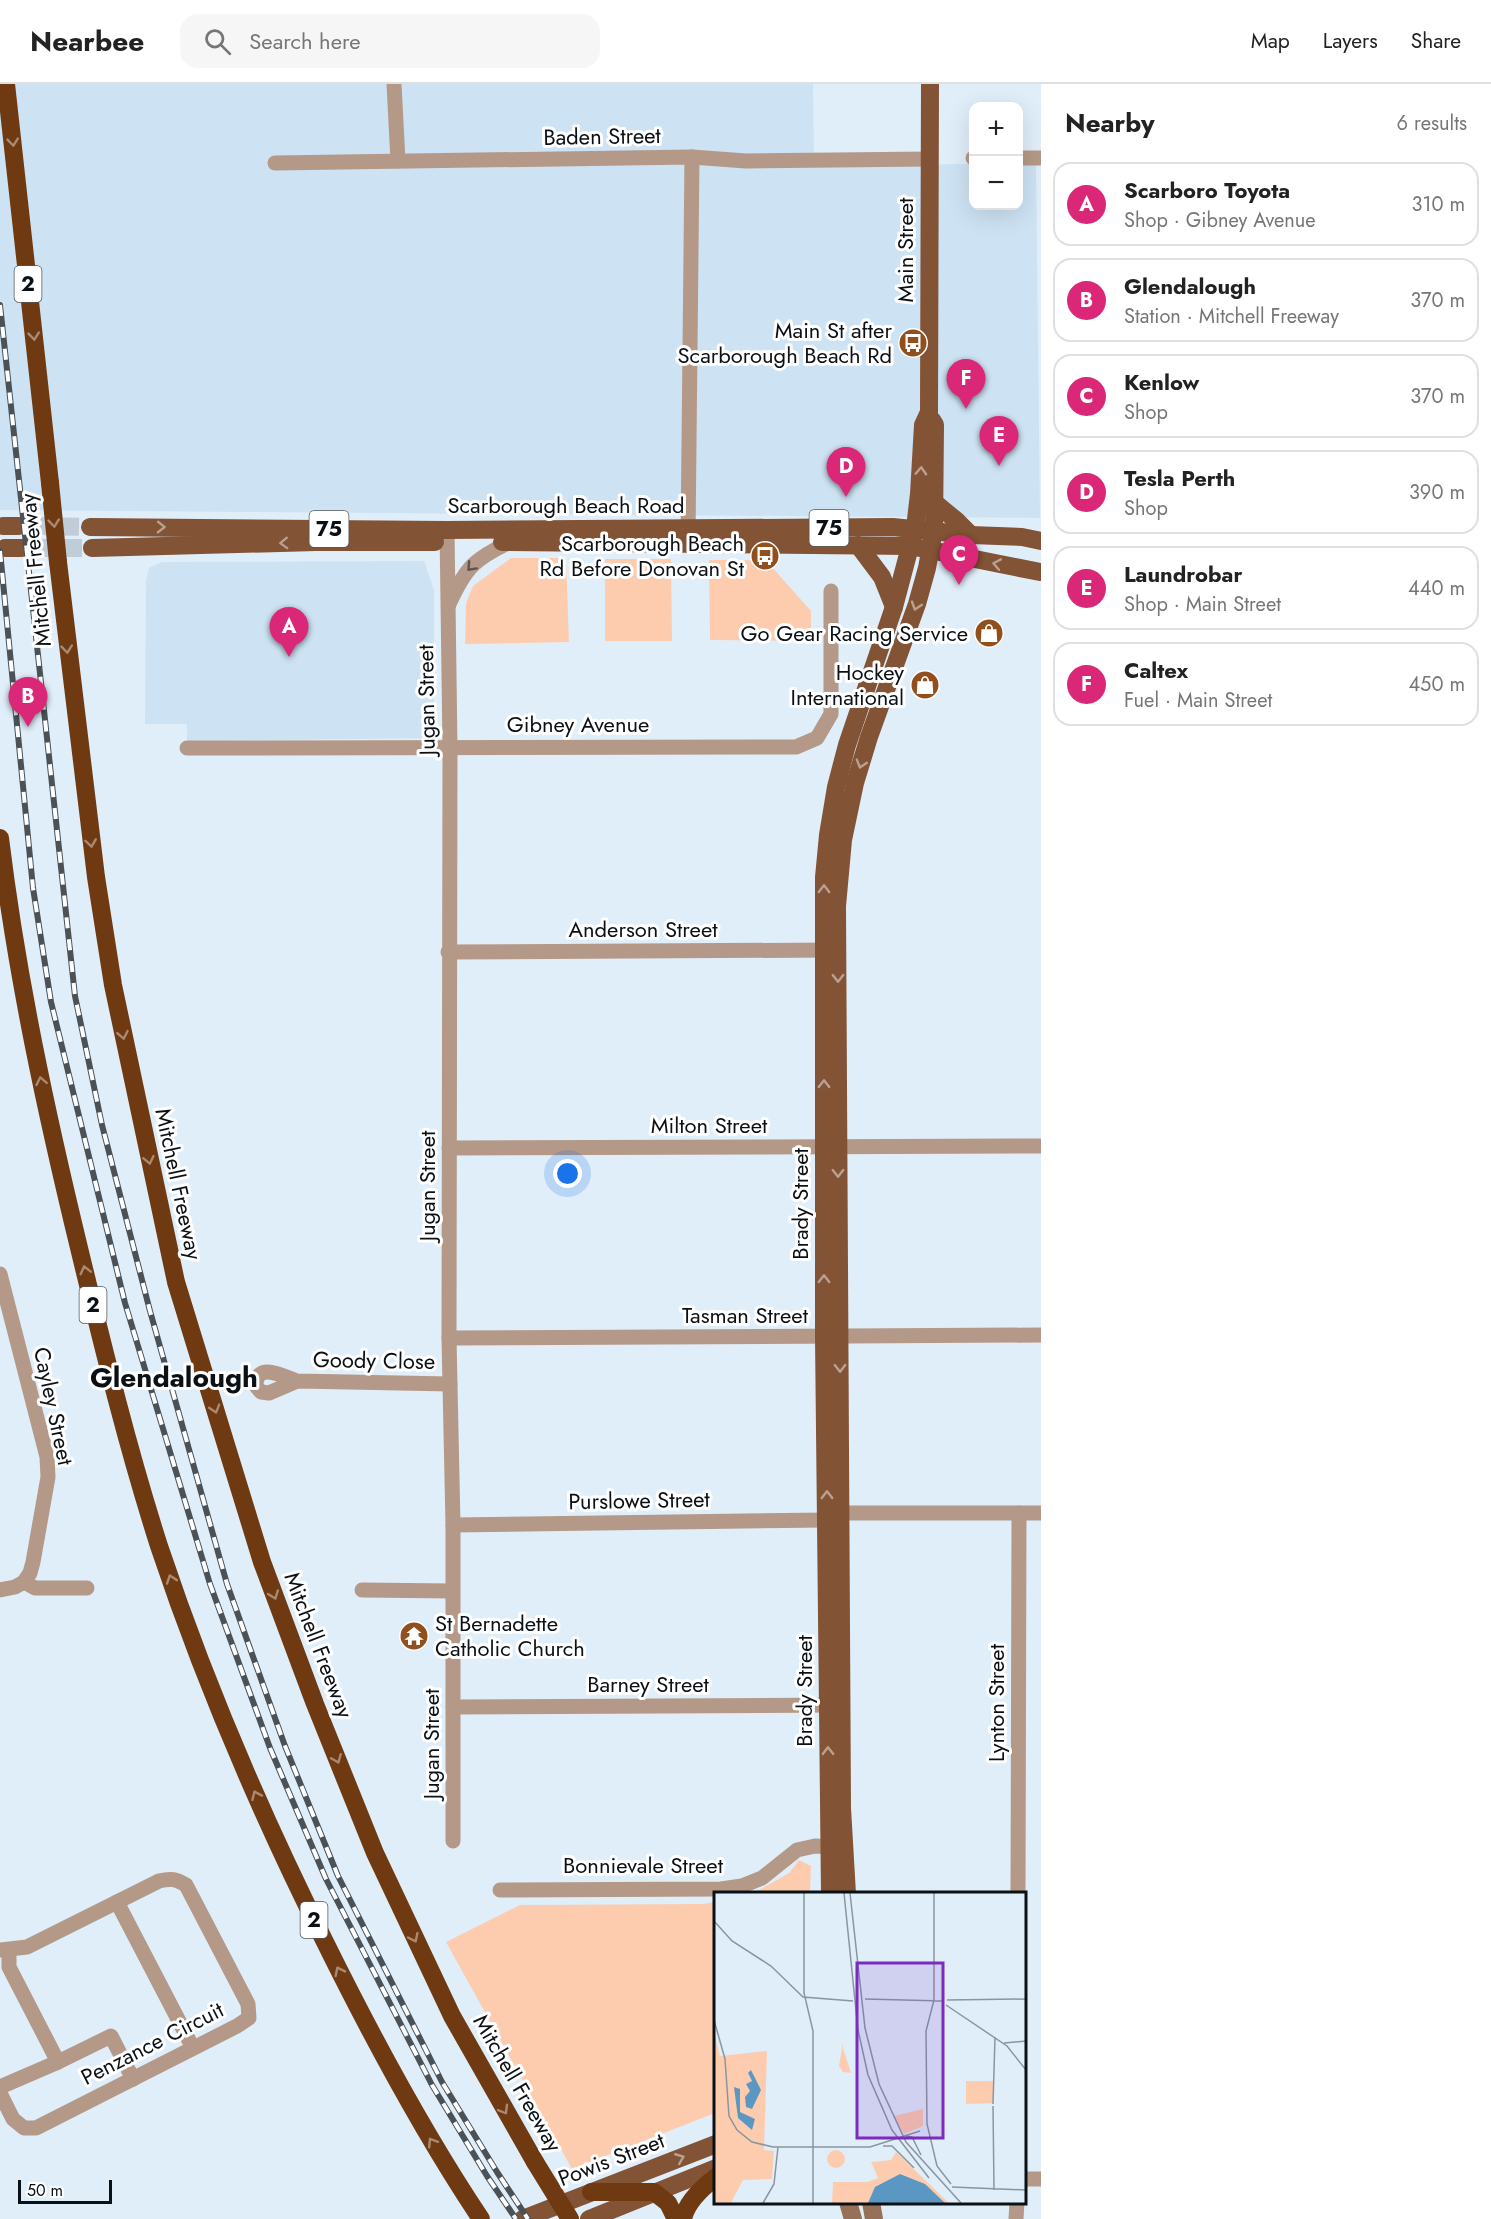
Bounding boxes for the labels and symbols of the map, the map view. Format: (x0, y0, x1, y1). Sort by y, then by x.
street label: Baden Street (543, 119, 662, 153)
one-way arrow (6, 138, 18, 147)
street label: Main Street (889, 197, 921, 302)
road number: 2 (15, 266, 42, 302)
place label: Main St after Scarborough Beach Rd (678, 314, 892, 371)
bus stop icon: Main St after Scarborough Beach Rd (897, 327, 929, 359)
one-way arrow (27, 331, 39, 341)
pin: F (946, 360, 986, 409)
pin: E (980, 416, 1018, 466)
pin: D (826, 448, 866, 497)
one-way arrow (914, 467, 927, 476)
street label: Scarborough Beach Road (447, 489, 685, 521)
street label: Mitchell Freeway (11, 491, 59, 648)
road number: 75 (810, 510, 848, 546)
road number: 75 (310, 511, 348, 547)
one-way arrow (47, 518, 60, 527)
one-way arrow (156, 521, 165, 534)
place label: Scarborough Beach Rd Before Donovan St (540, 527, 745, 584)
pin: C (940, 536, 978, 585)
one-way arrow (280, 537, 289, 550)
bus stop icon: Scarborough Beach Rd Before Donovan St (749, 540, 781, 572)
one-way arrow (993, 558, 1003, 571)
one-way arrow (467, 560, 478, 571)
one-way arrow (911, 600, 924, 611)
pin: A (270, 608, 308, 657)
place label: Go Gear Racing Service (741, 617, 968, 649)
shop icon: Go Gear Racing Service (973, 617, 1005, 649)
street label: Jugan Street (409, 644, 443, 759)
one-way arrow (60, 645, 73, 654)
place label: Hockey International (791, 656, 904, 713)
shop icon: Hockey International (909, 669, 941, 701)
pin: B (9, 678, 48, 727)
street label: Gibney Avenue (507, 708, 649, 740)
one-way arrow (856, 758, 868, 769)
one-way arrow (84, 838, 97, 847)
one-way arrow (818, 885, 830, 894)
street label: Anderson Street (568, 913, 718, 945)
one-way arrow (832, 973, 844, 982)
one-way arrow (116, 1030, 129, 1040)
one-way arrow (35, 1076, 48, 1086)
one-way arrow (818, 1080, 830, 1089)
street label: Mitchell Freeway (147, 1105, 211, 1263)
street label: Milton Street (651, 1109, 768, 1141)
street label: Jugan Street (411, 1130, 443, 1244)
street label: Brady Street (784, 1147, 816, 1260)
one-way arrow (142, 1154, 155, 1164)
your location (553, 1159, 582, 1188)
one-way arrow (832, 1168, 844, 1177)
one-way arrow (79, 1266, 92, 1276)
one-way arrow (818, 1275, 830, 1284)
road number: 2 (80, 1287, 106, 1323)
street label: Tasman Street (682, 1299, 809, 1331)
street label: Goody Close (313, 1343, 435, 1377)
street label: Cayley Street (26, 1344, 82, 1469)
district label: Glendalough (90, 1357, 258, 1398)
one-way arrow (834, 1363, 846, 1372)
one-way arrow (208, 1403, 220, 1414)
street label: Purslowe Street (568, 1483, 711, 1517)
one-way arrow (821, 1491, 833, 1500)
street label: Mitchell Freeway (276, 1567, 362, 1723)
one-way arrow (165, 1575, 178, 1585)
one-way arrow (267, 1589, 280, 1600)
place label: St Bernadette Catholic Church (435, 1607, 585, 1664)
temple icon: St Bernadette Catholic Church (398, 1620, 430, 1652)
street label: Brady Street (788, 1634, 820, 1747)
street label: Lynton Street (980, 1643, 1012, 1762)
street label: Barney Street (587, 1668, 710, 1700)
street label: Jugan Street (415, 1688, 447, 1802)
one-way arrow (822, 1747, 835, 1756)
one-way arrow (330, 1752, 342, 1763)
one-way arrow (251, 1790, 263, 1801)
street label: Bonnievale Street (563, 1849, 724, 1881)
inset map (714, 1892, 1026, 2204)
road number: 2 (300, 1902, 328, 1938)
one-way arrow (407, 1931, 419, 1942)
one-way arrow (335, 1966, 346, 1977)
street label: Penzance Circuit (75, 1993, 229, 2093)
street label: Mitchell Freeway (466, 2008, 571, 2158)
one-way arrow (497, 2104, 509, 2114)
street label: Powis Street (553, 2124, 670, 2194)
one-way arrow (428, 2138, 440, 2148)
one-way arrow (674, 2153, 684, 2166)
scale bar (18, 2177, 112, 2204)

